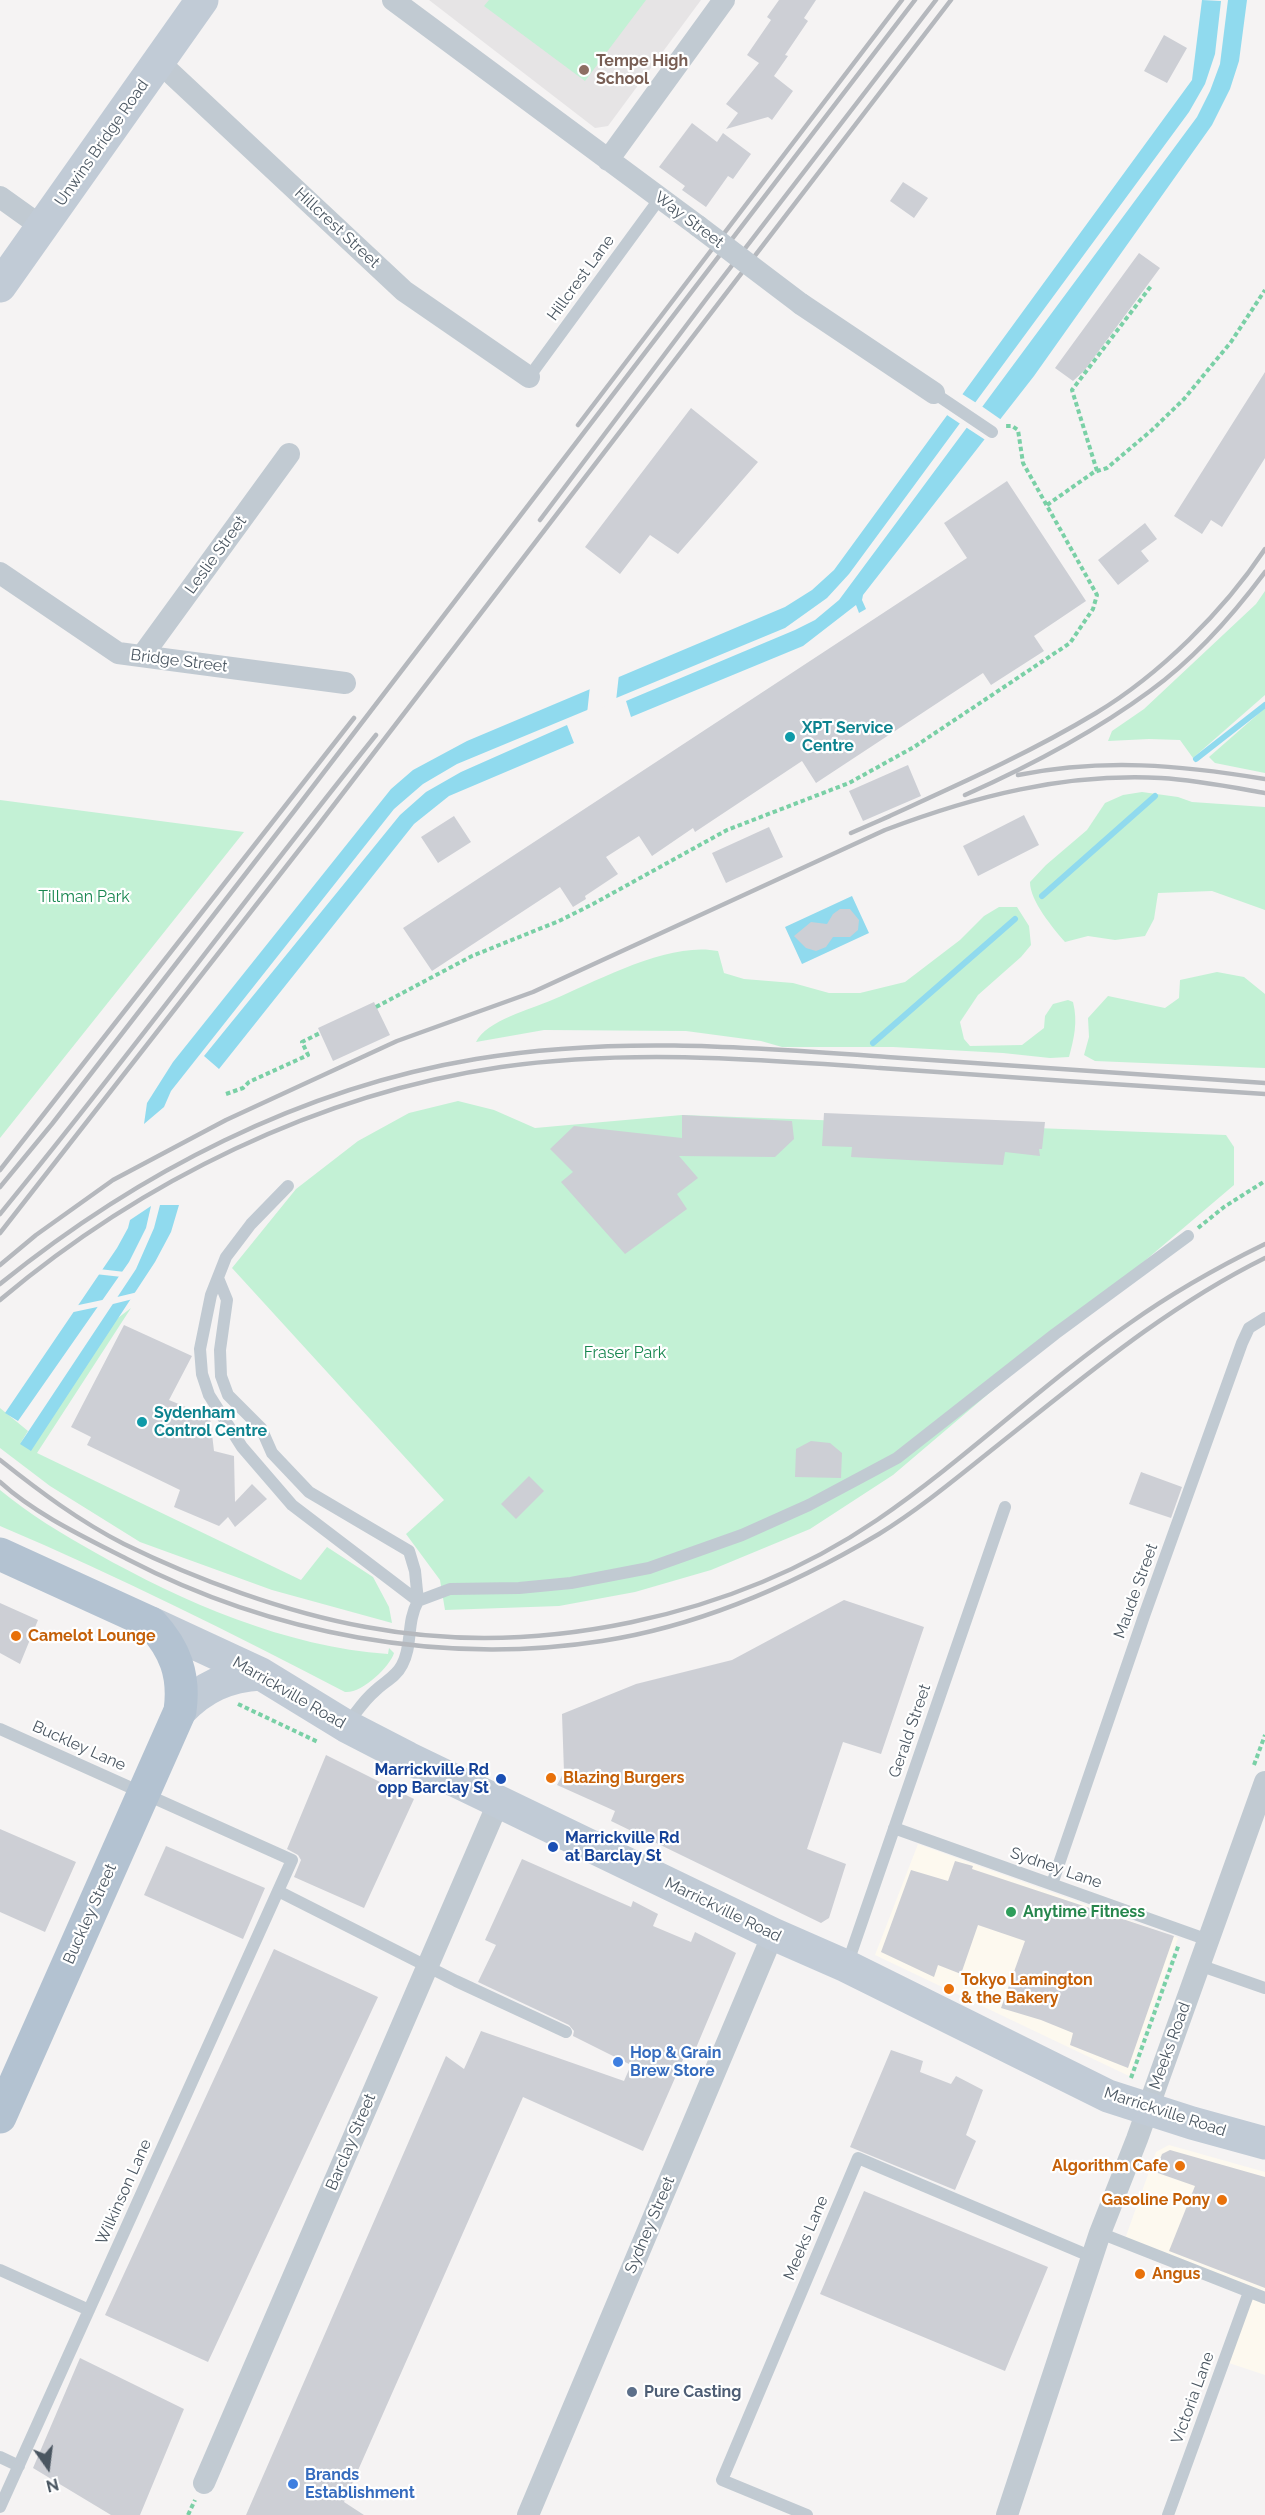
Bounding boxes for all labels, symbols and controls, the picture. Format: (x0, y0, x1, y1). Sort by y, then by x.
place label: Tempe High School (596, 51, 688, 89)
marker: Tempe High School (577, 63, 591, 77)
street label: Unwins Bridge Road (51, 76, 153, 210)
street label: Hillcrest Street (291, 184, 383, 272)
street label: Way Street (651, 188, 727, 252)
street label: Hillcrest Lane (543, 231, 619, 325)
street label: Leslie Street (181, 512, 251, 598)
street label: Bridge Street (129, 646, 229, 676)
place label: XPT Service Centre (802, 718, 893, 756)
marker: XPT Service Centre (783, 730, 797, 744)
park label: Tillman Park (38, 887, 130, 907)
park label: Fraser Park (584, 1343, 666, 1363)
place label: Sydenham Control Centre (154, 1403, 267, 1441)
marker: Sydenham Control Centre (135, 1415, 149, 1429)
street label: Maude Street (1110, 1541, 1162, 1641)
place label: Camelot Lounge (28, 1626, 156, 1646)
marker: Camelot Lounge (9, 1629, 23, 1643)
street label: Marrickville Road (229, 1653, 349, 1733)
street label: Gerald Street (885, 1682, 935, 1780)
street label: Buckley Lane (29, 1717, 129, 1775)
place label: Marrickville Rd opp Barclay St (375, 1760, 489, 1798)
place label: Blazing Burgers (563, 1768, 684, 1788)
marker: Blazing Burgers (544, 1771, 558, 1785)
marker: Marrickville Rd opp Barclay St (494, 1772, 508, 1786)
place label: Marrickville Rd at Barclay St (565, 1828, 679, 1866)
marker: Marrickville Rd at Barclay St (546, 1840, 560, 1854)
street label: Sydney Lane (1008, 1843, 1104, 1893)
street label: Buckley Street (59, 1861, 121, 1967)
street label: Marrickville Road (662, 1873, 784, 1947)
place label: Anytime Fitness (1023, 1902, 1145, 1922)
marker: Anytime Fitness (1004, 1905, 1018, 1919)
place label: Tokyo Lamington & the Bakery (961, 1970, 1093, 2008)
marker: Tokyo Lamington & the Bakery (942, 1982, 956, 1996)
street label: Meeks Road (1145, 2000, 1195, 2092)
place label: Hop & Grain Brew Store (630, 2043, 721, 2081)
marker: Hop & Grain Brew Store (611, 2055, 625, 2069)
street label: Marrickville Road (1102, 2083, 1228, 2141)
street label: Barclay Street (322, 2091, 380, 2193)
street label: Wilkinson Lane (92, 2136, 156, 2248)
place label: Algorithm Cafe (1052, 2156, 1168, 2176)
marker: Algorithm Cafe (1173, 2159, 1187, 2173)
street label: Sydney Street (621, 2174, 679, 2276)
place label: Gasoline Pony (1102, 2190, 1210, 2210)
street label: Meeks Lane (780, 2193, 832, 2283)
marker: Gasoline Pony (1215, 2193, 1229, 2207)
place label: Angus (1152, 2264, 1200, 2284)
marker: Angus (1133, 2267, 1147, 2281)
street label: Victoria Lane (1167, 2349, 1219, 2447)
place label: Pure Casting (644, 2382, 741, 2402)
marker: Pure Casting (625, 2385, 639, 2399)
north arrow (18, 2437, 78, 2497)
place label: Brands Establishment (305, 2465, 415, 2503)
text: N (44, 2474, 61, 2496)
marker: Brands Establishment (286, 2477, 300, 2491)

